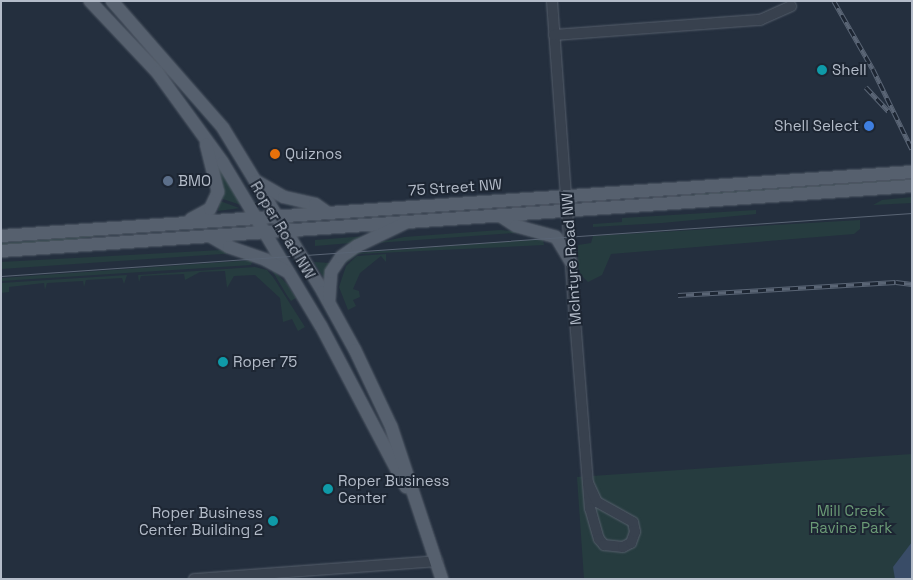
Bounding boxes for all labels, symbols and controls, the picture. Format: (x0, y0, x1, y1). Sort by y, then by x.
place label: Shell (832, 61, 867, 79)
marker: Shell (816, 64, 828, 76)
place label: Shell Select (774, 117, 859, 135)
marker: Shell Select (863, 120, 875, 132)
place label: Quiznos (285, 145, 342, 163)
marker: Quiznos (269, 148, 281, 160)
place label: BMO (178, 172, 211, 190)
marker: BMO (162, 175, 174, 187)
street label: 75 Street NW (407, 175, 503, 199)
street label: Roper Road NW (247, 178, 319, 282)
street label: McIntyre Road NW (557, 192, 585, 326)
place label: Roper 75 (233, 353, 297, 371)
marker: Roper 75 (217, 356, 229, 368)
place label: Roper Business Center (338, 471, 449, 506)
marker: Roper Business Center (322, 483, 334, 495)
park label: Mill Creek Ravine Park (810, 501, 892, 536)
place label: Roper Business Center Building 2 (139, 503, 263, 538)
marker: Roper Business Center Building 2 (267, 515, 279, 527)

